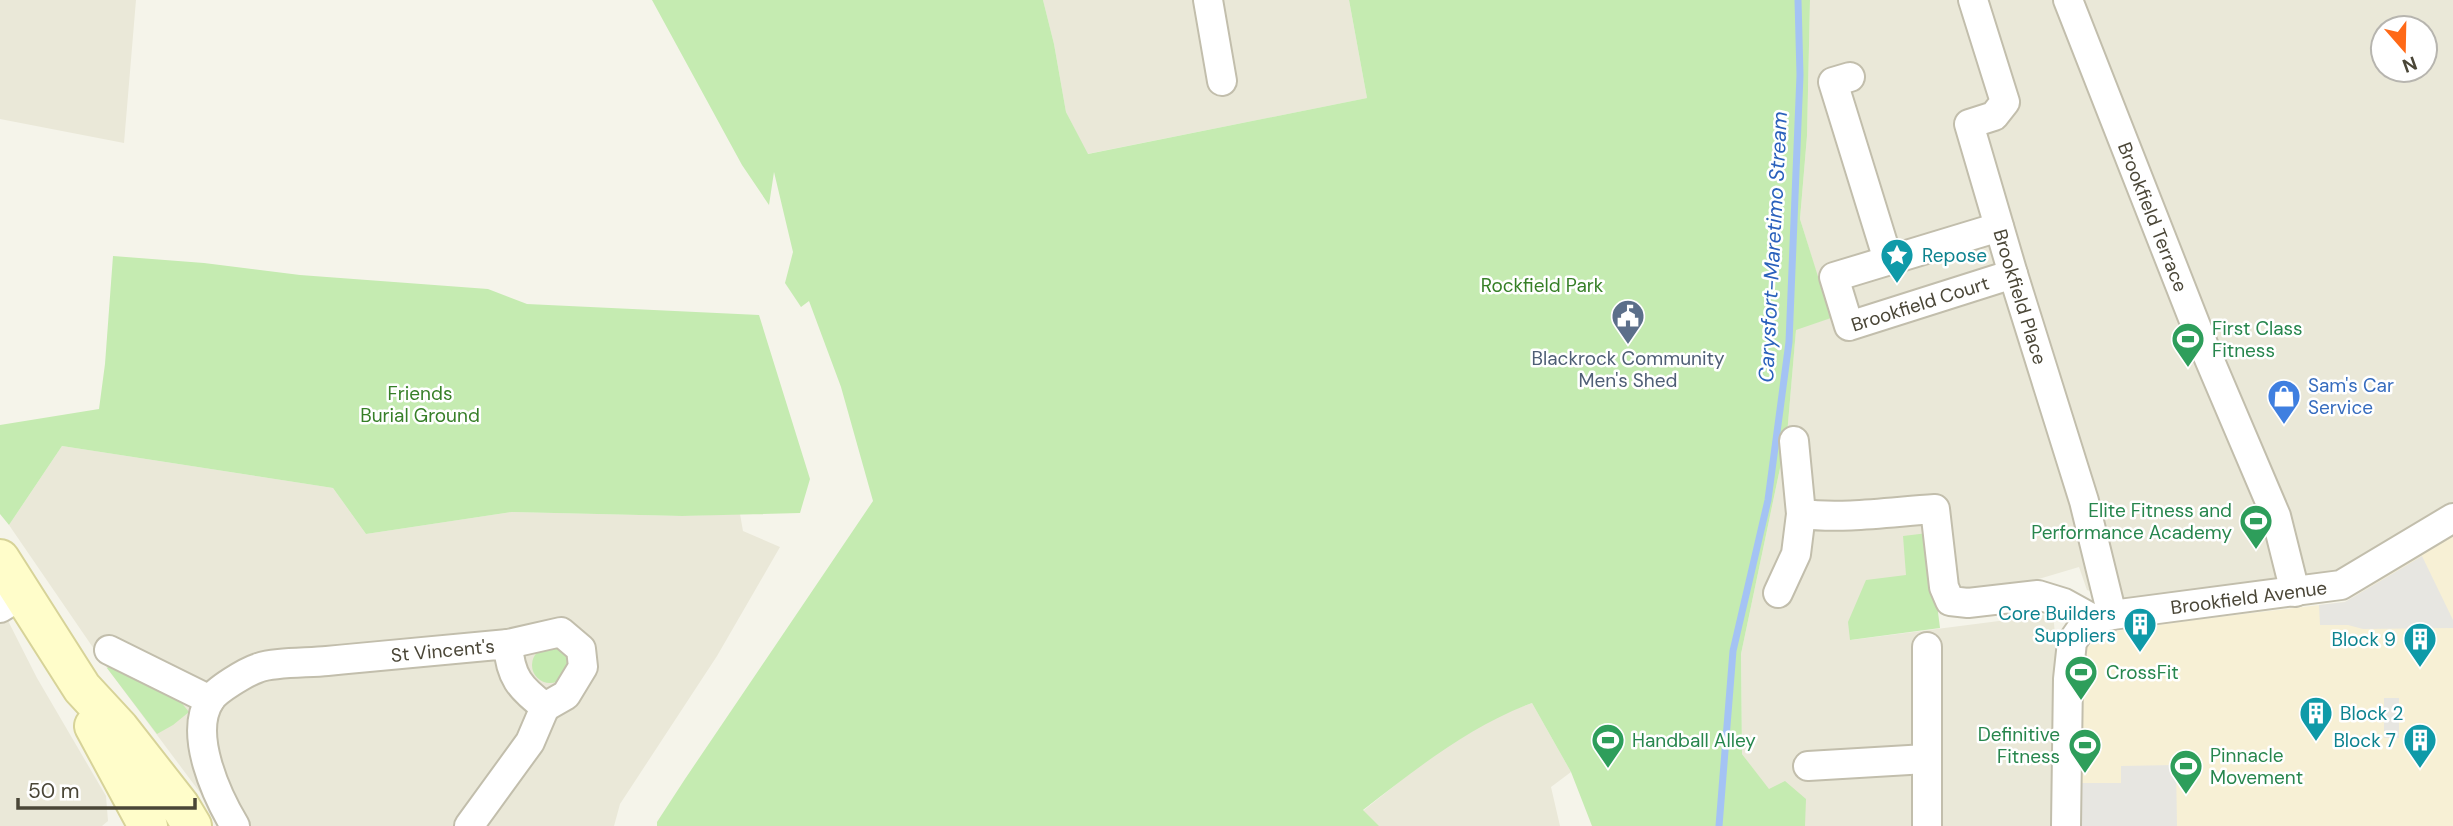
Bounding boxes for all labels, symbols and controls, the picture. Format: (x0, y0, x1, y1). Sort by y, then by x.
north arrow (2369, 14, 2439, 84)
text: N (2399, 50, 2420, 79)
water label: Carysfort-Maretimo Stream (1752, 111, 1794, 383)
street label: Brookfield Terrace (2112, 139, 2193, 296)
street label: Brookfield Place (1987, 226, 2052, 367)
place icon: Repose (1878, 236, 1916, 285)
place label: Repose (1922, 243, 1987, 268)
street label: Brookfield Court (1848, 270, 1992, 338)
park label: Rockfield Park (1481, 273, 1604, 298)
public building icon: Blackrock Community Men's Shed (1609, 297, 1647, 346)
place label: First Class Fitness (2212, 316, 2303, 363)
sports icon: First Class Fitness (2169, 320, 2207, 369)
place label: Blackrock Community Men's Shed (1531, 346, 1725, 393)
place label: Sam's Car Service (2308, 373, 2394, 420)
shop icon: Sam's Car Service (2265, 377, 2303, 426)
park label: Friends Burial Ground (360, 381, 480, 428)
place label: Elite Fitness and Performance Academy (2031, 498, 2232, 545)
sports icon: Elite Fitness and Performance Academy (2237, 502, 2275, 551)
street label: Brookfield Avenue (2169, 575, 2329, 620)
place label: Core Builders Suppliers (1998, 601, 2116, 648)
building icon: Core Builders Suppliers (2121, 605, 2159, 654)
building icon: Block 9 (2401, 620, 2439, 669)
place label: Block 9 (2332, 627, 2396, 652)
street label: St Vincent's (390, 633, 496, 668)
sports icon: CrossFit (2062, 653, 2100, 702)
place label: CrossFit (2106, 660, 2179, 685)
building icon: Block 2 (2297, 694, 2335, 743)
place label: Block 2 (2340, 701, 2403, 726)
sports icon: Handball Alley (1589, 721, 1627, 770)
building icon: Block 7 (2401, 721, 2439, 770)
place label: Definitive Fitness (1978, 722, 2060, 769)
sports icon: Definitive Fitness (2066, 726, 2104, 775)
place label: Handball Alley (1632, 728, 1756, 753)
place label: Block 7 (2333, 728, 2396, 753)
place label: Pinnacle Movement (2210, 743, 2303, 790)
sports icon: Pinnacle Movement (2167, 747, 2205, 796)
scale bar (18, 766, 194, 810)
text: 50 m (28, 777, 79, 805)

